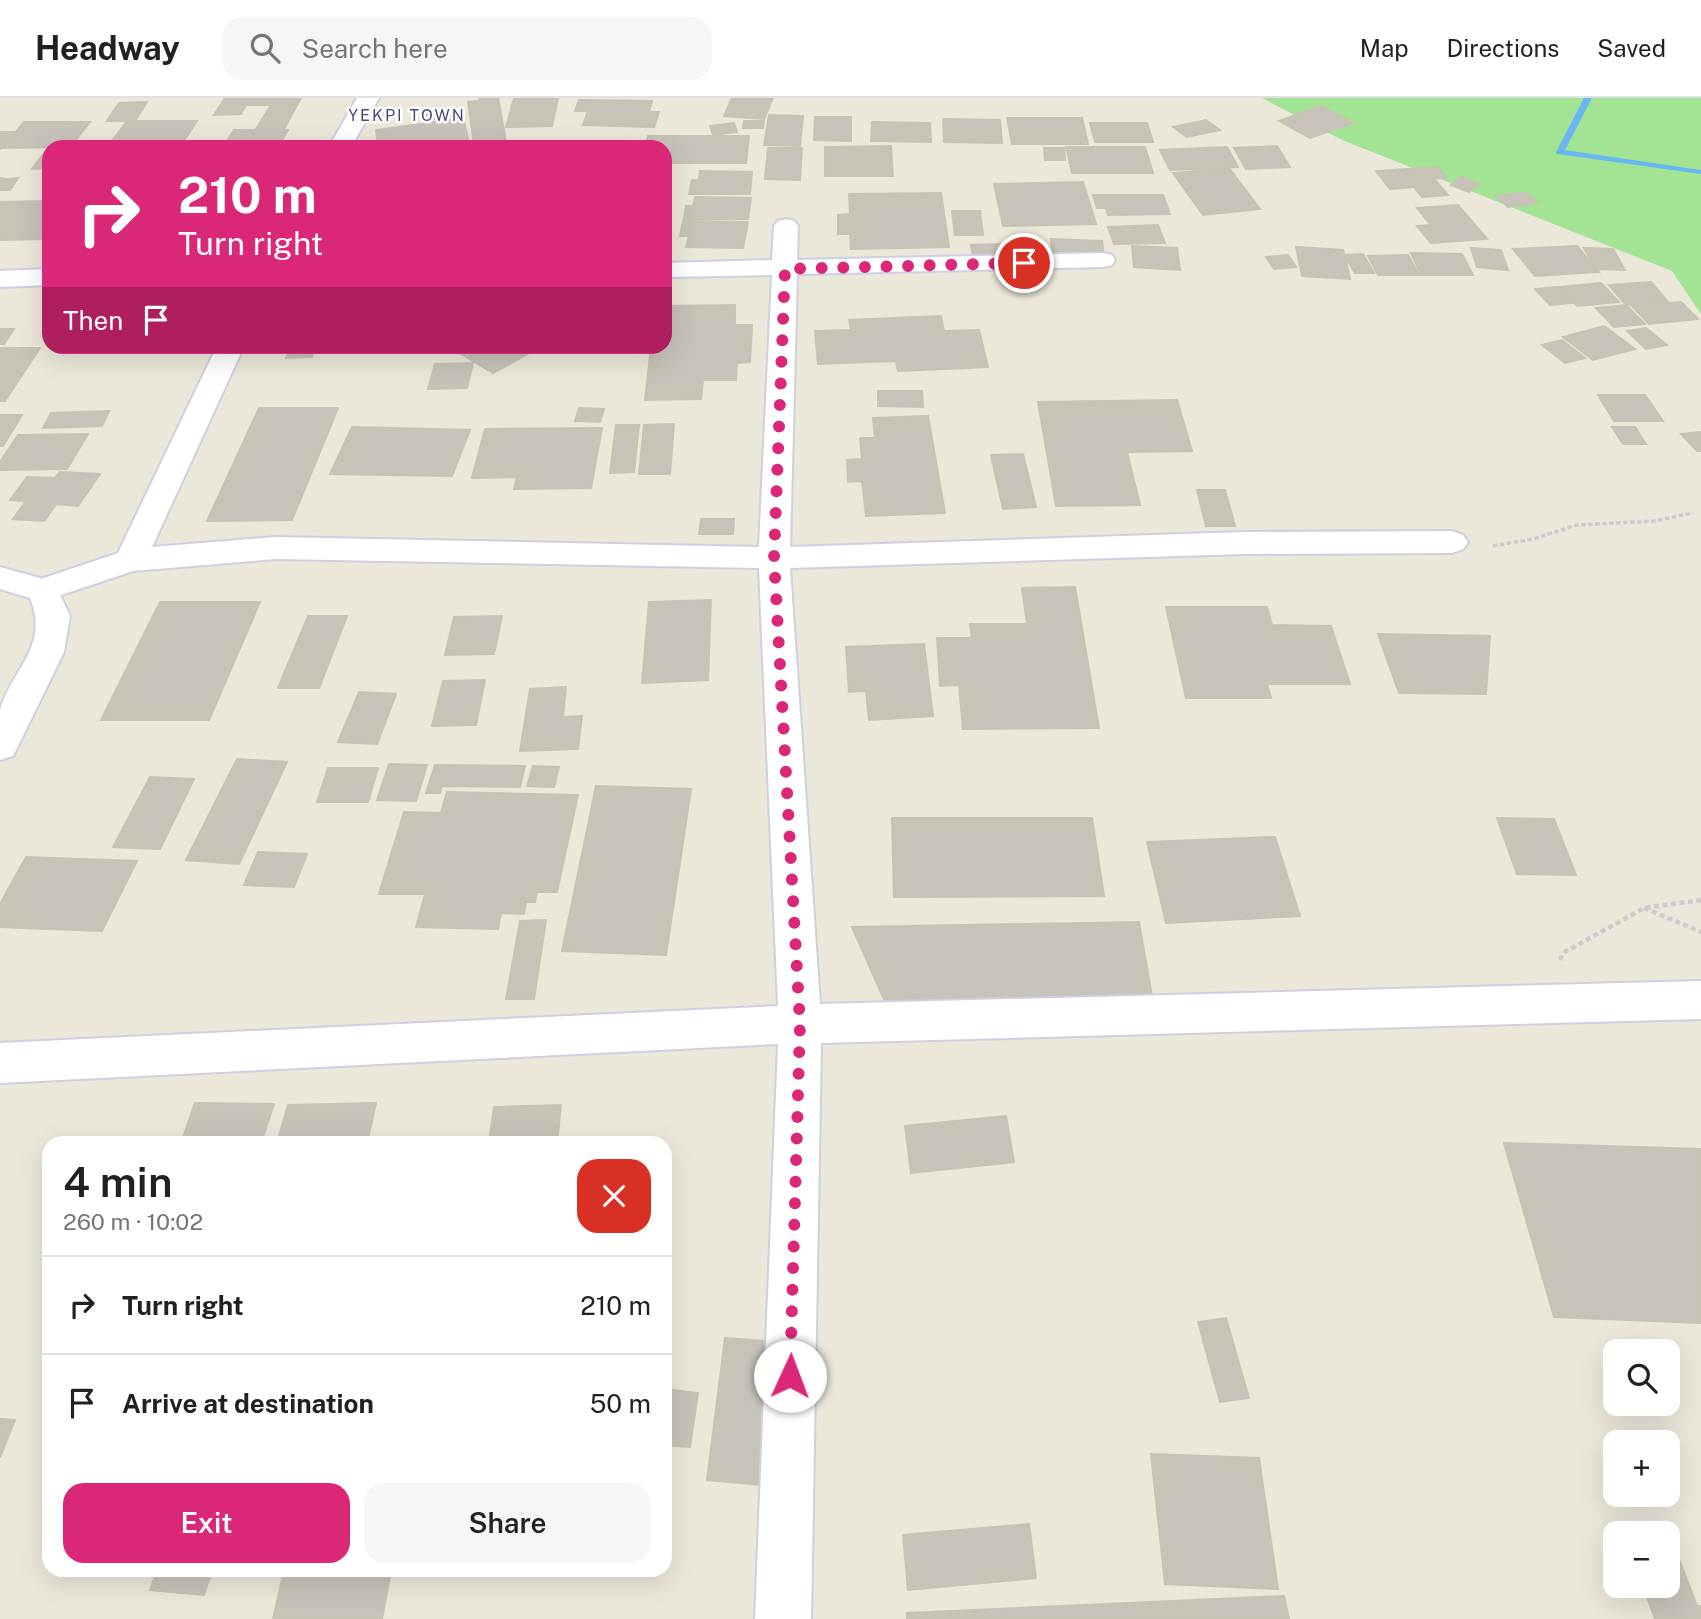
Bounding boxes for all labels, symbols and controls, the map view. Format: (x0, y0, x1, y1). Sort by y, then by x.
search box (222, 17, 712, 80)
text: Headway (35, 29, 180, 67)
icon: search (246, 29, 284, 67)
text: Search here (302, 33, 448, 64)
text: Map (1360, 34, 1409, 62)
text: Directions (1447, 34, 1559, 62)
text: Saved (1597, 34, 1666, 62)
district label: YEKPI TOWN (348, 106, 466, 125)
text: 210 m (178, 166, 317, 224)
icon: right (63, 168, 154, 259)
text: Turn right (178, 225, 323, 262)
pin (994, 233, 1054, 293)
icon: arrive (1005, 244, 1043, 282)
icon: arrive (137, 301, 175, 339)
text: Then (63, 305, 123, 336)
text: 4 min (63, 1157, 172, 1206)
button: close (577, 1159, 651, 1233)
text: 260 m · 10:02 (63, 1208, 203, 1235)
icon: right (63, 1286, 101, 1324)
text: Turn right (122, 1290, 244, 1321)
text: 210 m (580, 1290, 651, 1321)
position arrow (753, 1339, 827, 1413)
map controls (1603, 1339, 1680, 1598)
button: search (1603, 1339, 1680, 1416)
icon: arrive (63, 1384, 101, 1422)
text: Arrive at destination (122, 1388, 374, 1419)
text: 50 m (590, 1388, 651, 1419)
button: + (1603, 1430, 1680, 1507)
button: Exit (63, 1483, 350, 1563)
button: Share (364, 1483, 651, 1563)
button: − (1603, 1521, 1680, 1598)

